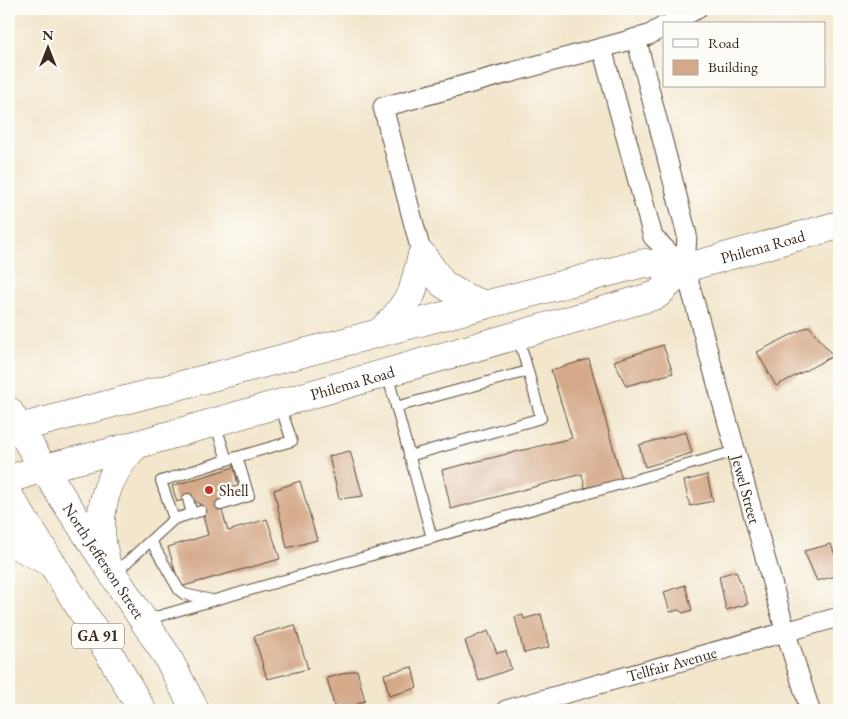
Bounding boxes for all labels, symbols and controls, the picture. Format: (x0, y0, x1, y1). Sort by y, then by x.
north arrow (22, 22, 72, 72)
legend (663, 22, 826, 88)
text: N (42, 26, 54, 44)
text: Road (708, 33, 740, 52)
text: Building (708, 57, 758, 76)
street label: Philema Road (718, 225, 808, 269)
street label: Philema Road (308, 361, 398, 405)
street label: Jewel Street (726, 450, 765, 526)
place label: Shell (219, 480, 249, 501)
marker: Shell (203, 484, 215, 496)
street label: North Jefferson Street (58, 499, 149, 623)
road number: GA 91 (72, 624, 124, 648)
street label: Tellfair Avenue (624, 642, 719, 687)

